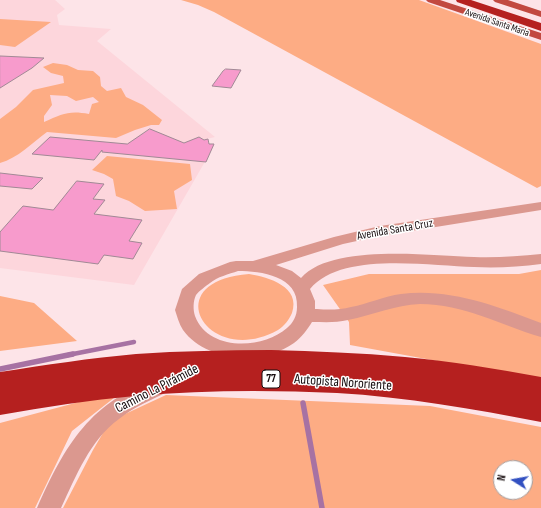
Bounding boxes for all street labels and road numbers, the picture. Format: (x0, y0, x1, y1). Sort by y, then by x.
street label: Avenida Santa María (463, 6, 531, 40)
street label: Avenida Santa Cruz (356, 216, 434, 244)
street label: Camino La Pirámide (113, 361, 201, 417)
road number: 77 (262, 370, 280, 388)
street label: Autopista Nororiente (294, 371, 392, 395)

